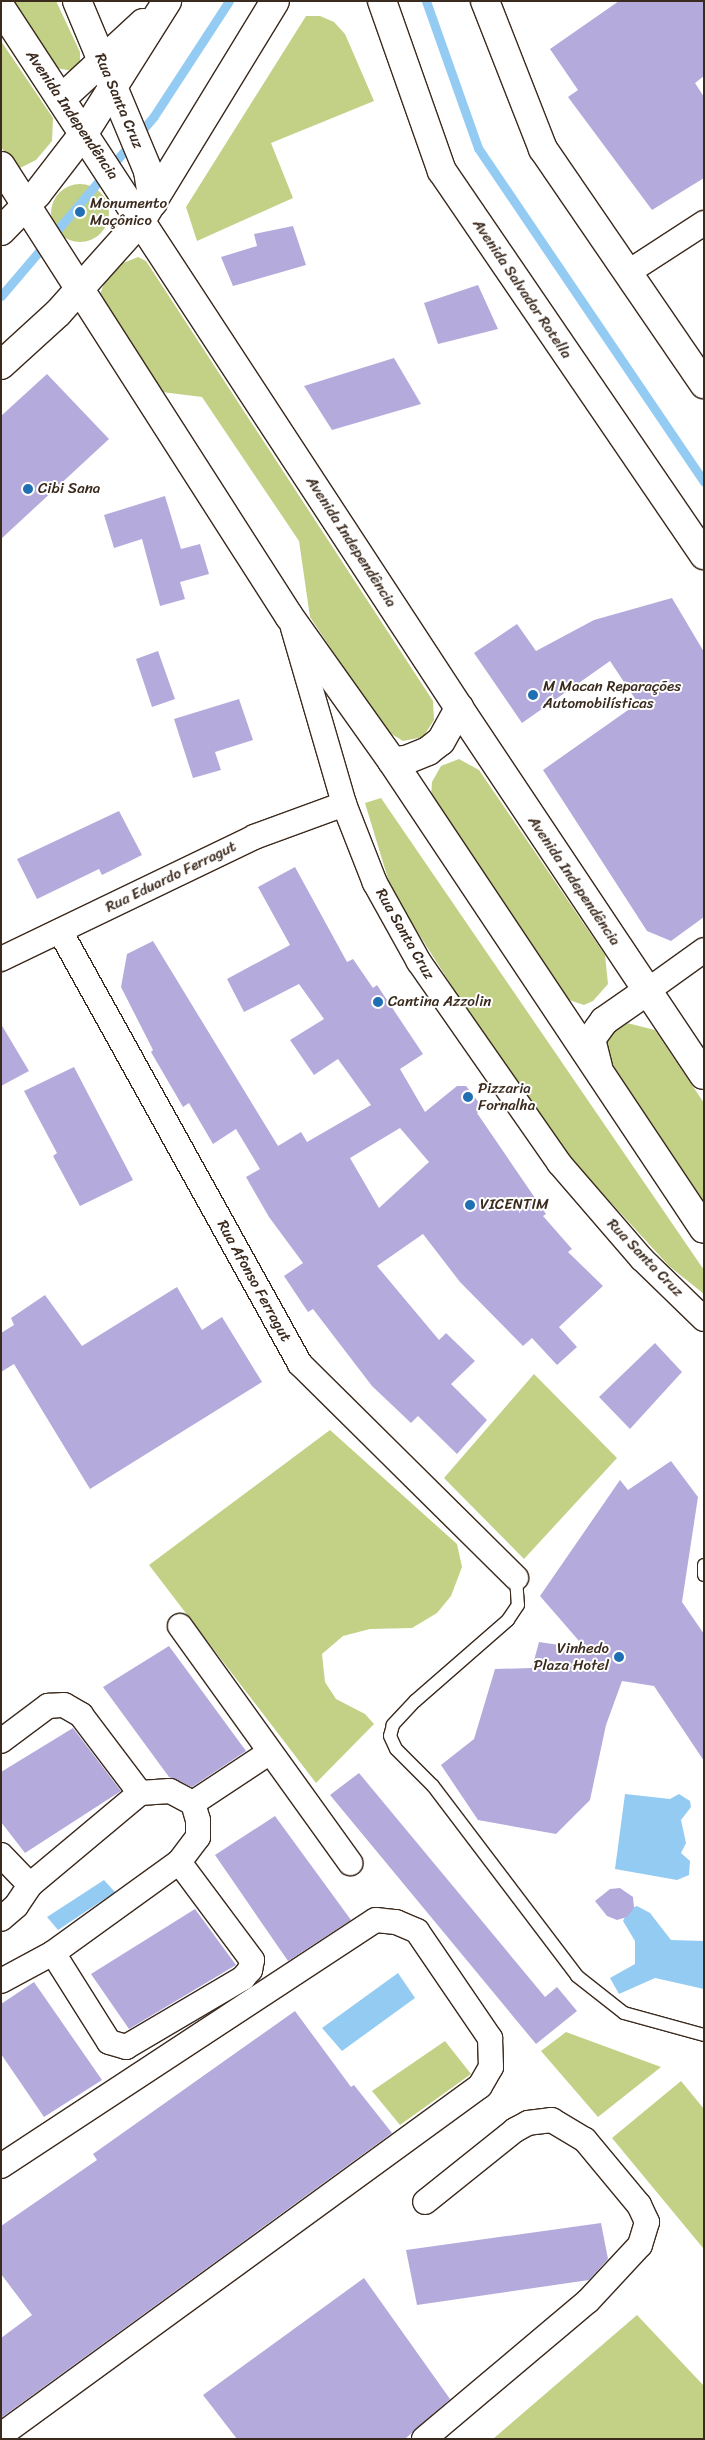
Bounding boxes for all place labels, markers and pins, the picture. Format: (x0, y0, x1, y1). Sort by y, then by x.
place label: Monumento Maçônico (90, 194, 167, 229)
marker: Monumento Maçônico (74, 206, 86, 218)
place label: Cibi Sana (38, 480, 100, 498)
marker: Cibi Sana (22, 483, 34, 495)
place label: M Macan Reparações Automobilísticas (543, 677, 681, 712)
marker: M Macan Reparações Automobilísticas (527, 689, 539, 701)
place label: Cantina Azzolin (388, 993, 491, 1011)
marker: Cantina Azzolin (372, 996, 384, 1008)
place label: Pizzaria Fornalha (478, 1079, 535, 1114)
marker: Pizzaria Fornalha (462, 1091, 474, 1103)
place label: VICENTIM (480, 1196, 549, 1214)
marker: VICENTIM (464, 1199, 476, 1211)
place label: Vinhedo Plaza Hotel (533, 1639, 609, 1674)
marker: Vinhedo Plaza Hotel (613, 1651, 625, 1663)

